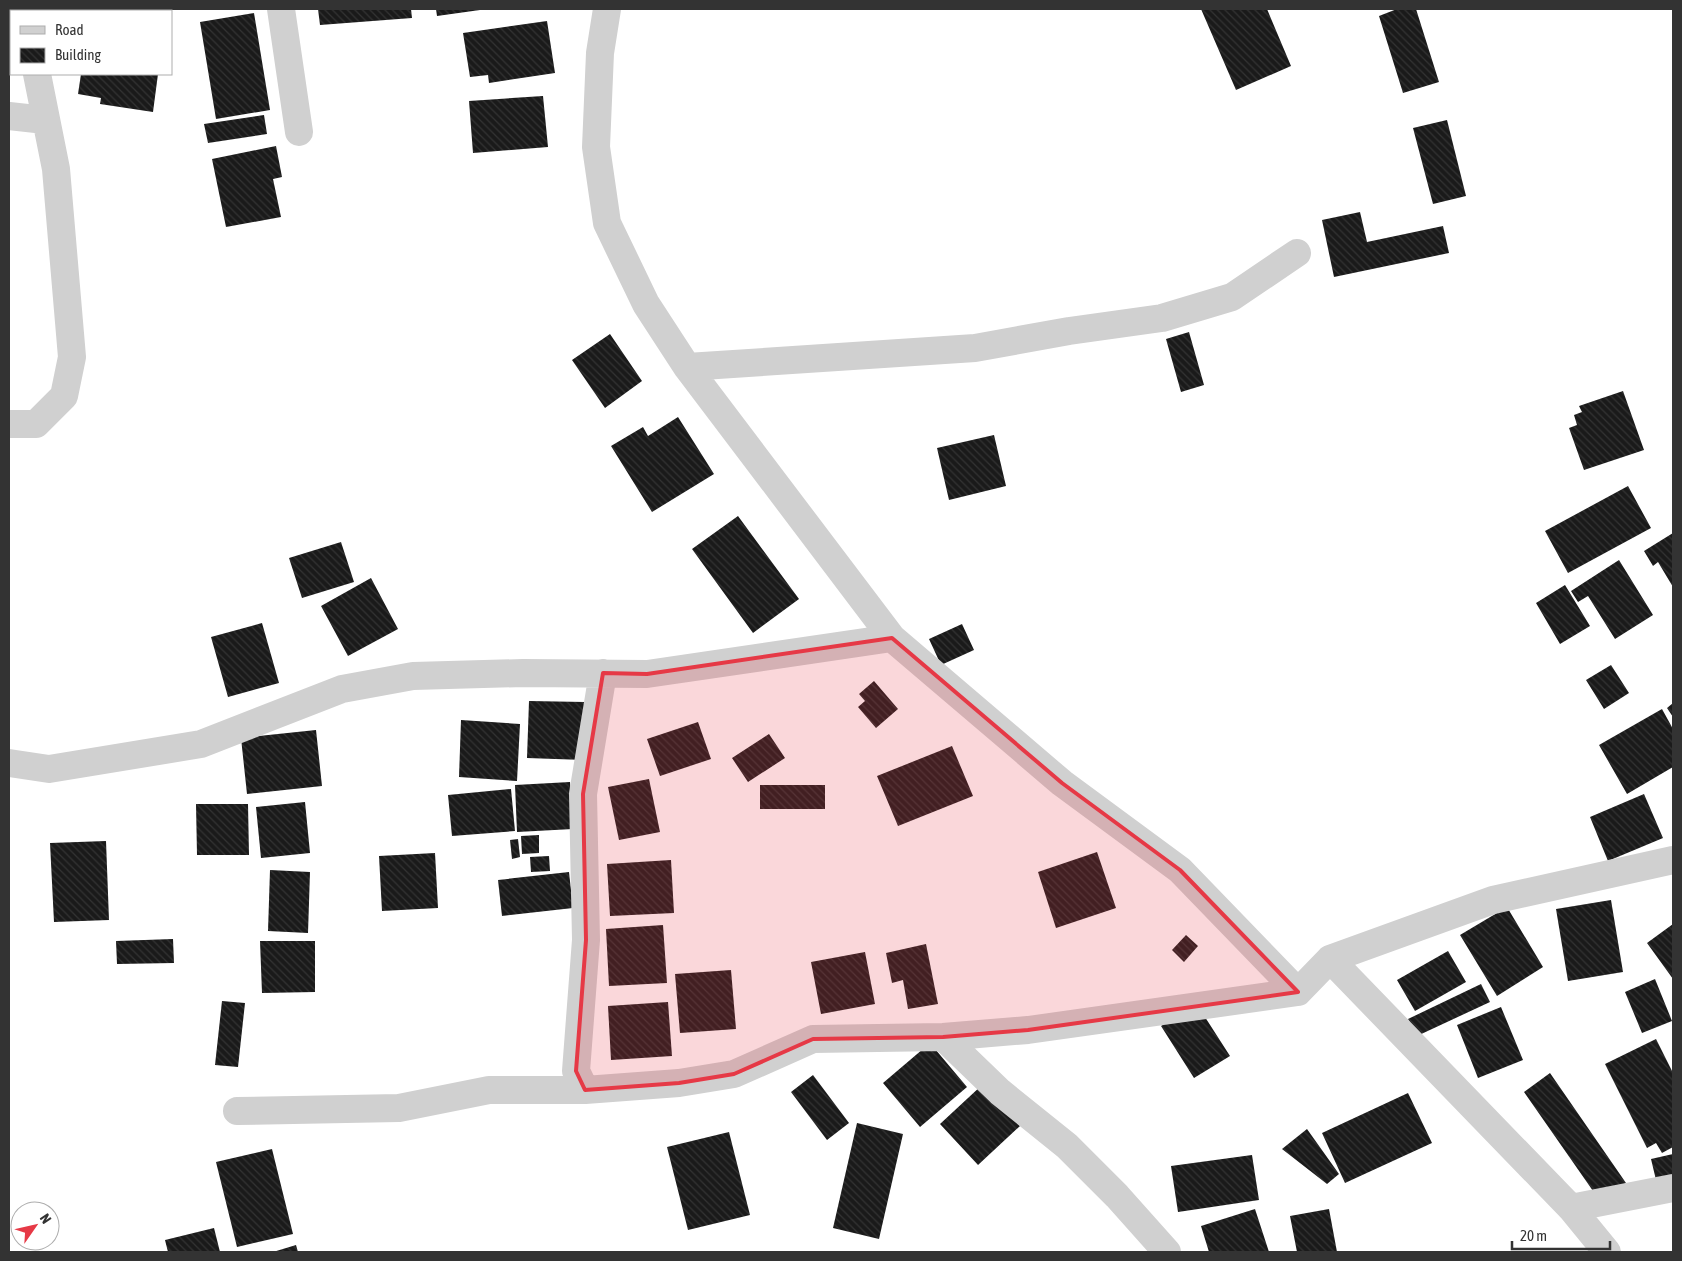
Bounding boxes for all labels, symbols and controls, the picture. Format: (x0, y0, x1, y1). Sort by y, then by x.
legend (10, 10, 172, 75)
text: Road (55, 21, 84, 38)
text: Building (55, 46, 101, 63)
north arrow (10, 1201, 60, 1251)
text: N (37, 1211, 55, 1227)
scale bar (1512, 1218, 1610, 1250)
text: 20 m (1520, 1227, 1547, 1244)

